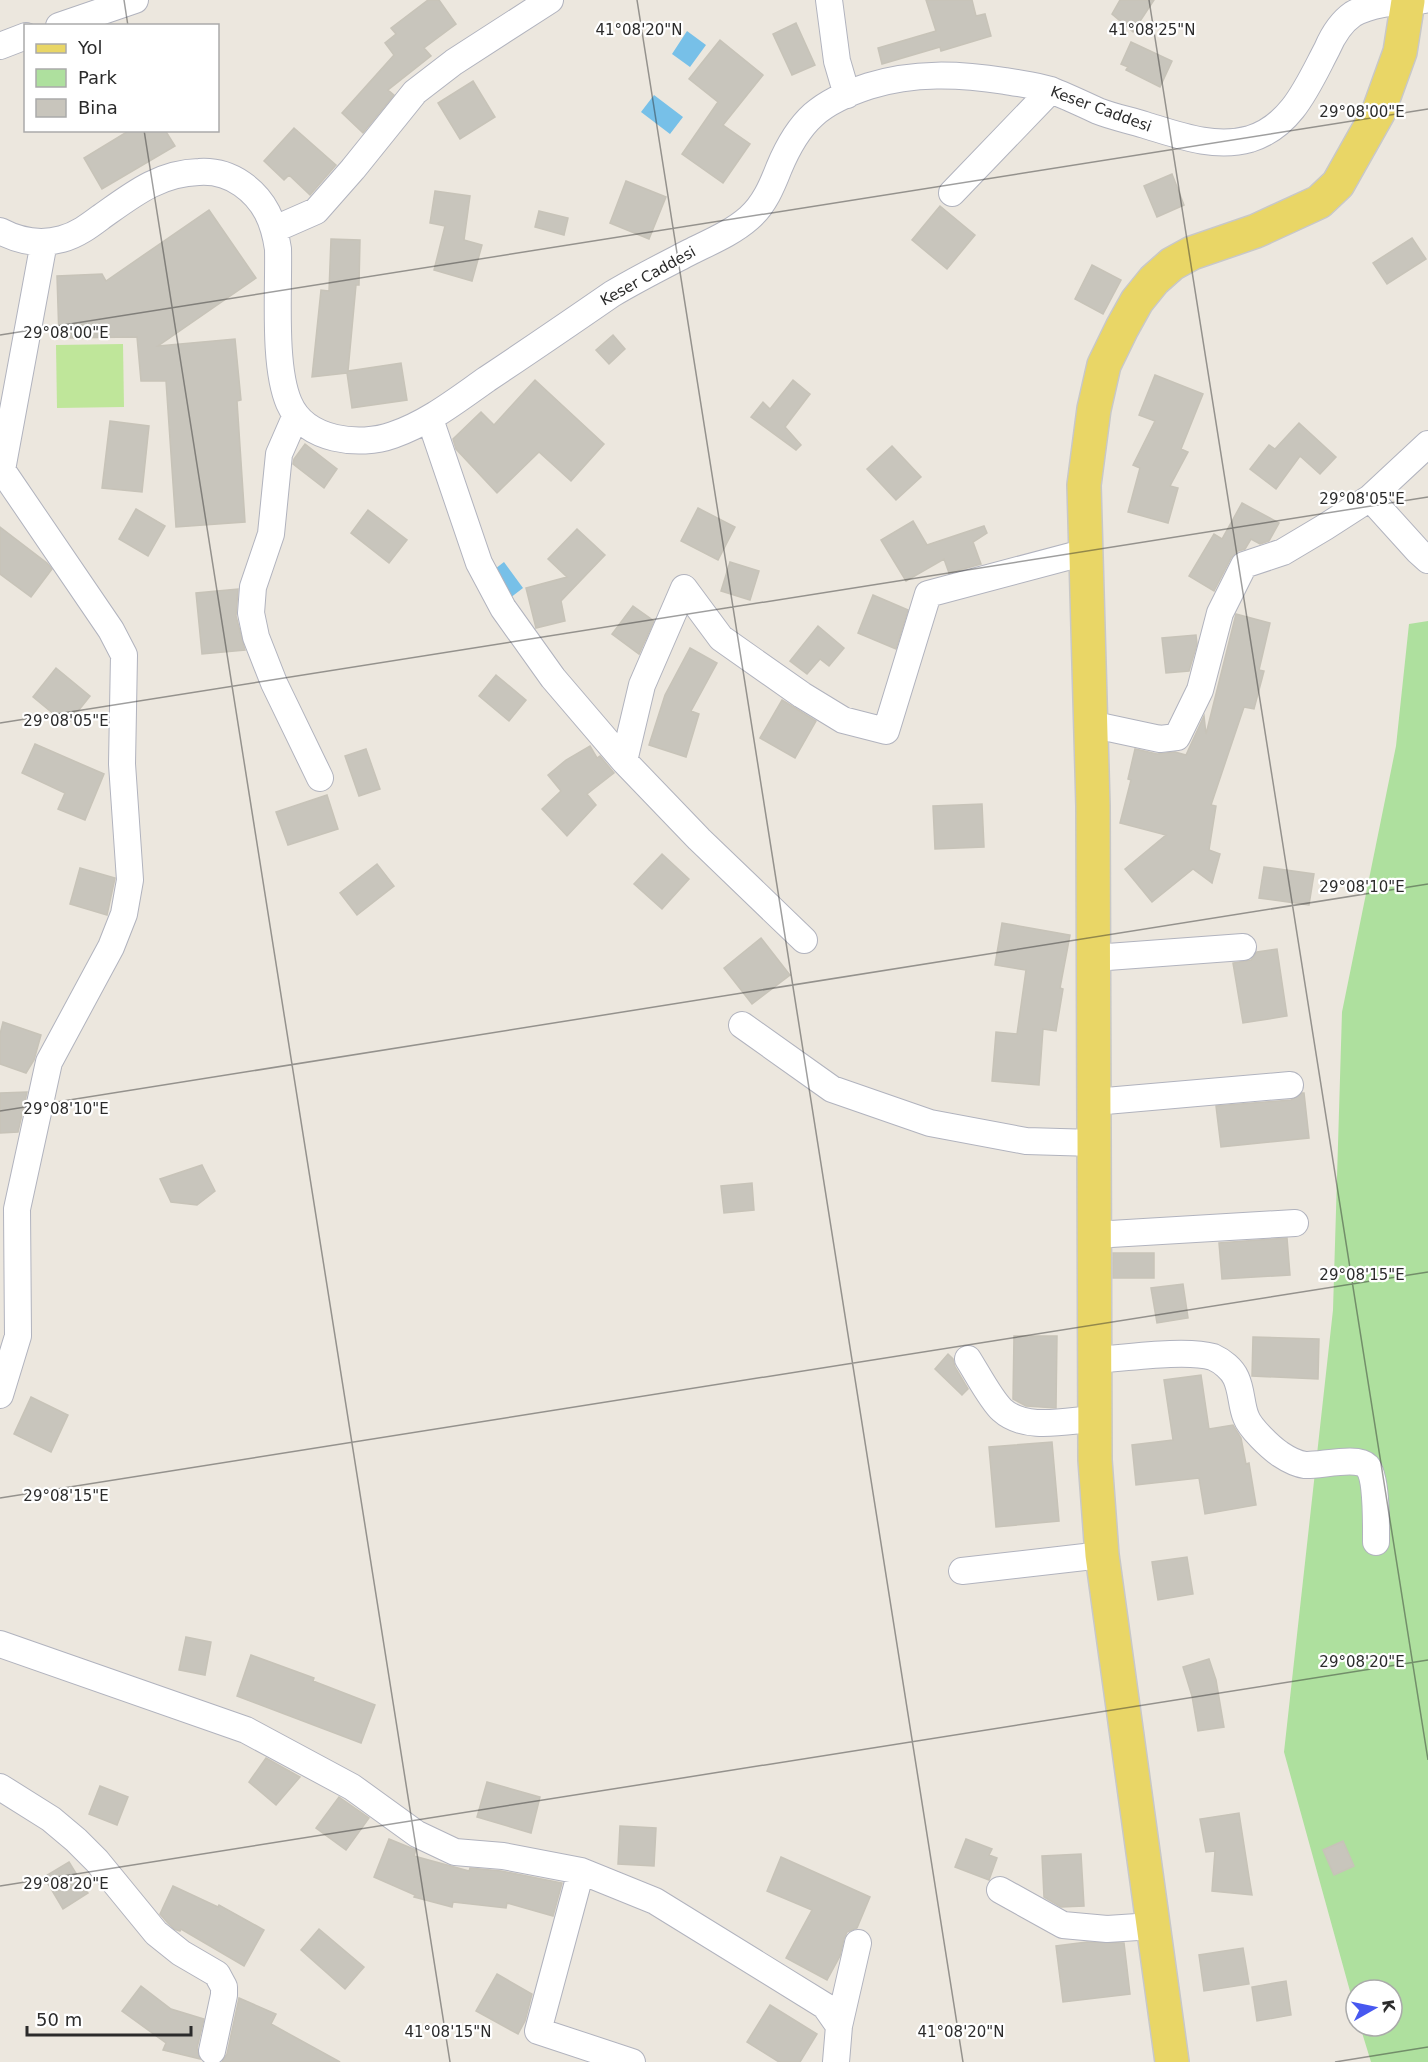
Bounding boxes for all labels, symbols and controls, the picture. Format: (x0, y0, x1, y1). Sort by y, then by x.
text: 41°08'20"N (595, 21, 683, 39)
text: 41°08'25"N (1108, 21, 1196, 39)
legend (24, 24, 219, 132)
text: Yol (77, 37, 103, 58)
text: Park (78, 67, 117, 88)
street label: Keser Caddesi (1048, 82, 1154, 136)
text: Bina (78, 97, 118, 118)
text: 29°08'00"E (1319, 103, 1405, 121)
street label: Keser Caddesi (597, 242, 699, 310)
text: 29°08'00"E (23, 324, 109, 342)
text: 29°08'05"E (1319, 490, 1405, 508)
text: 29°08'05"E (23, 712, 109, 730)
text: 29°08'10"E (1319, 878, 1405, 896)
text: 29°08'10"E (23, 1100, 109, 1118)
text: 29°08'15"E (1319, 1266, 1405, 1284)
text: 29°08'15"E (23, 1487, 109, 1505)
text: 29°08'20"E (1319, 1653, 1405, 1671)
text: 29°08'20"E (23, 1875, 109, 1893)
north arrow (1344, 1978, 1404, 2038)
text: K (1378, 1998, 1399, 2014)
scale bar (27, 1999, 190, 2037)
text: 50 m (36, 2009, 82, 2030)
text: 41°08'15"N (404, 2023, 492, 2041)
text: 41°08'20"N (917, 2023, 1005, 2041)

